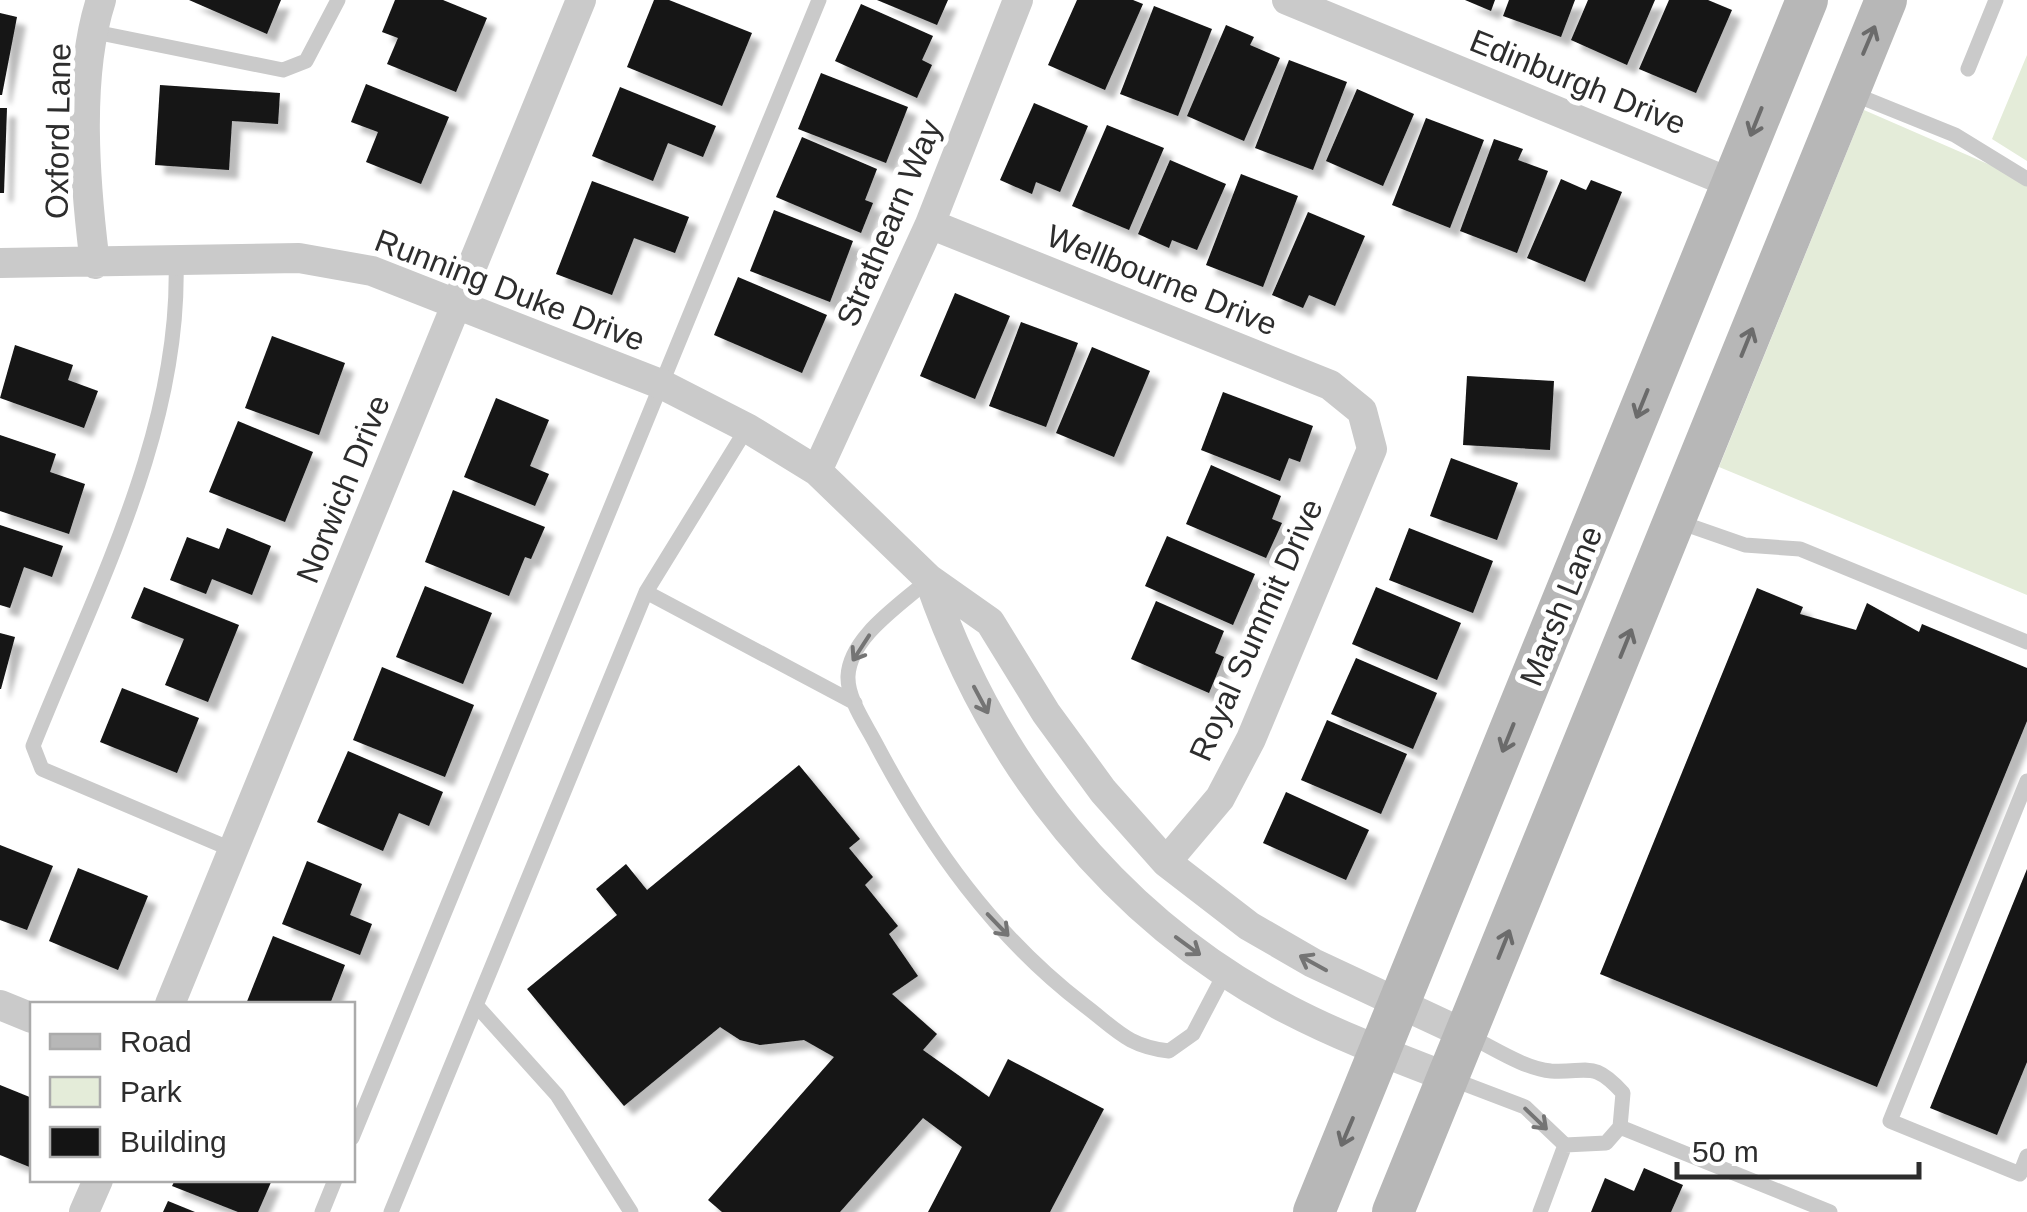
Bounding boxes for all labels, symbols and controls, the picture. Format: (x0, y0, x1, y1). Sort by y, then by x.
street label: Edinburgh Drive (1465, 22, 1691, 142)
one-way arrow (1862, 26, 1880, 56)
street label: Oxford Lane (38, 43, 78, 219)
one-way arrow (1746, 107, 1764, 137)
street label: Strathearn Way (829, 114, 949, 332)
street label: Wellbourne Drive (1042, 217, 1282, 343)
street label: Running Duke Drive (370, 222, 650, 358)
one-way arrow (1740, 327, 1758, 357)
one-way arrow (1632, 388, 1650, 419)
street label: Norwich Drive (289, 390, 397, 588)
street label: Royal Summit Drive (1182, 494, 1330, 766)
street label: Marsh Lane (1513, 521, 1609, 691)
one-way arrow (1618, 628, 1636, 659)
one-way arrow (850, 634, 871, 661)
one-way arrow (972, 685, 991, 715)
one-way arrow (1498, 722, 1516, 752)
one-way arrow (986, 912, 1009, 937)
one-way arrow (1496, 929, 1514, 960)
one-way arrow (1174, 936, 1201, 957)
one-way arrow (1298, 952, 1328, 972)
legend (30, 1002, 355, 1182)
text: Road (120, 1025, 192, 1058)
text: Park (120, 1075, 183, 1108)
one-way arrow (1523, 1106, 1549, 1130)
one-way arrow (1337, 1116, 1355, 1147)
scale bar (1677, 1117, 1920, 1179)
text: Building (120, 1125, 227, 1158)
text: 50 m (1692, 1135, 1759, 1168)

